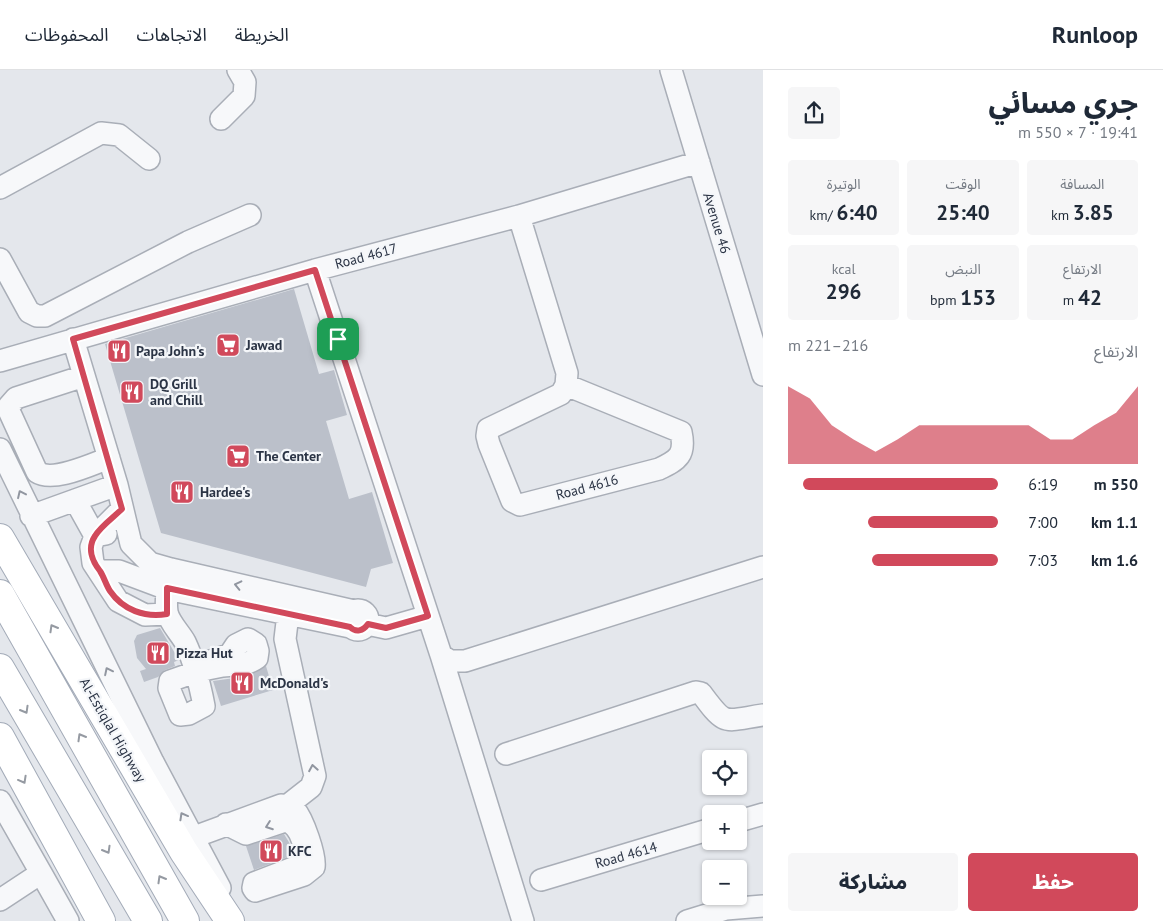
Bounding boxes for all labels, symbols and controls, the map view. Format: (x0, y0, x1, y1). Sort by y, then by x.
text: Runloop (1052, 19, 1138, 50)
text: المحفوظات (25, 23, 109, 46)
text: الاتجاهات (137, 23, 207, 46)
text: الخريطة (235, 23, 289, 46)
text: جري مسائي (989, 84, 1138, 121)
button: share (788, 87, 840, 139)
text: 19:41 · 7 × 550 m (1018, 122, 1138, 142)
text: الوتيرة (827, 175, 861, 193)
text: الوقت (945, 175, 981, 193)
text: المسافة (1060, 175, 1104, 193)
street label: Avenue 46 (699, 190, 735, 256)
text: 6:40 (836, 199, 878, 226)
text: 25:40 (936, 199, 990, 226)
text: 3.85 (1073, 199, 1114, 226)
text: /km (810, 206, 836, 224)
text: km (1051, 206, 1073, 224)
street label: Road 4617 (333, 239, 399, 273)
text: kcal (832, 260, 856, 278)
text: النبض (945, 260, 981, 278)
text: الارتفاع (1063, 260, 1102, 278)
text: 296 (826, 278, 862, 305)
text: 153 (960, 284, 996, 311)
text: 42 (1078, 284, 1102, 311)
text: bpm (930, 291, 960, 309)
text: m (1063, 291, 1078, 309)
pin (317, 318, 359, 360)
icon: arrive (324, 325, 352, 353)
supermarket icon: Jawad (215, 332, 241, 358)
text: 216–221 m (788, 335, 868, 355)
place label: Jawad (245, 336, 282, 354)
restaurant icon: Papa John's (106, 338, 132, 364)
text: الارتفاع (1094, 341, 1138, 361)
place label: Papa John's (136, 342, 205, 360)
place label: DQ Grill and Chill (150, 375, 204, 409)
restaurant icon: DQ Grill and Chill (119, 379, 145, 405)
supermarket icon: The Center (225, 443, 251, 469)
place label: The Center (256, 447, 321, 465)
street label: Road 4616 (554, 470, 620, 504)
text: 6:19 (1028, 474, 1058, 494)
text: 550 m (1094, 474, 1138, 494)
restaurant icon: Hardee's (169, 479, 195, 505)
place label: Hardee's (200, 483, 251, 501)
one-way arrow (17, 490, 27, 499)
text: 7:00 (1028, 512, 1058, 532)
text: 1.1 km (1091, 512, 1138, 532)
text: 7:03 (1028, 550, 1058, 570)
text: 1.6 km (1091, 550, 1138, 570)
one-way arrow (233, 580, 242, 591)
one-way arrow (50, 625, 60, 634)
restaurant icon: Pizza Hut (145, 640, 171, 666)
place label: Pizza Hut (176, 644, 233, 662)
one-way arrow (105, 668, 115, 677)
restaurant icon: McDonald's (229, 670, 255, 696)
place label: McDonald's (260, 674, 329, 692)
street label: Al-Estiqlal Highway (76, 675, 150, 786)
one-way arrow (18, 704, 28, 713)
one-way arrow (78, 734, 88, 743)
map controls (702, 750, 747, 905)
button: locate (702, 750, 747, 795)
one-way arrow (308, 764, 318, 773)
one-way arrow (17, 775, 27, 784)
button: + (702, 805, 747, 850)
one-way arrow (179, 812, 189, 821)
one-way arrow (265, 820, 273, 830)
street label: Road 4614 (593, 837, 660, 872)
restaurant icon: KFC (258, 838, 284, 864)
place label: KFC (288, 842, 312, 860)
one-way arrow (100, 845, 110, 854)
button: مشاركة (788, 853, 958, 911)
button: حفظ (968, 853, 1138, 911)
button: − (702, 860, 747, 905)
one-way arrow (158, 875, 168, 884)

